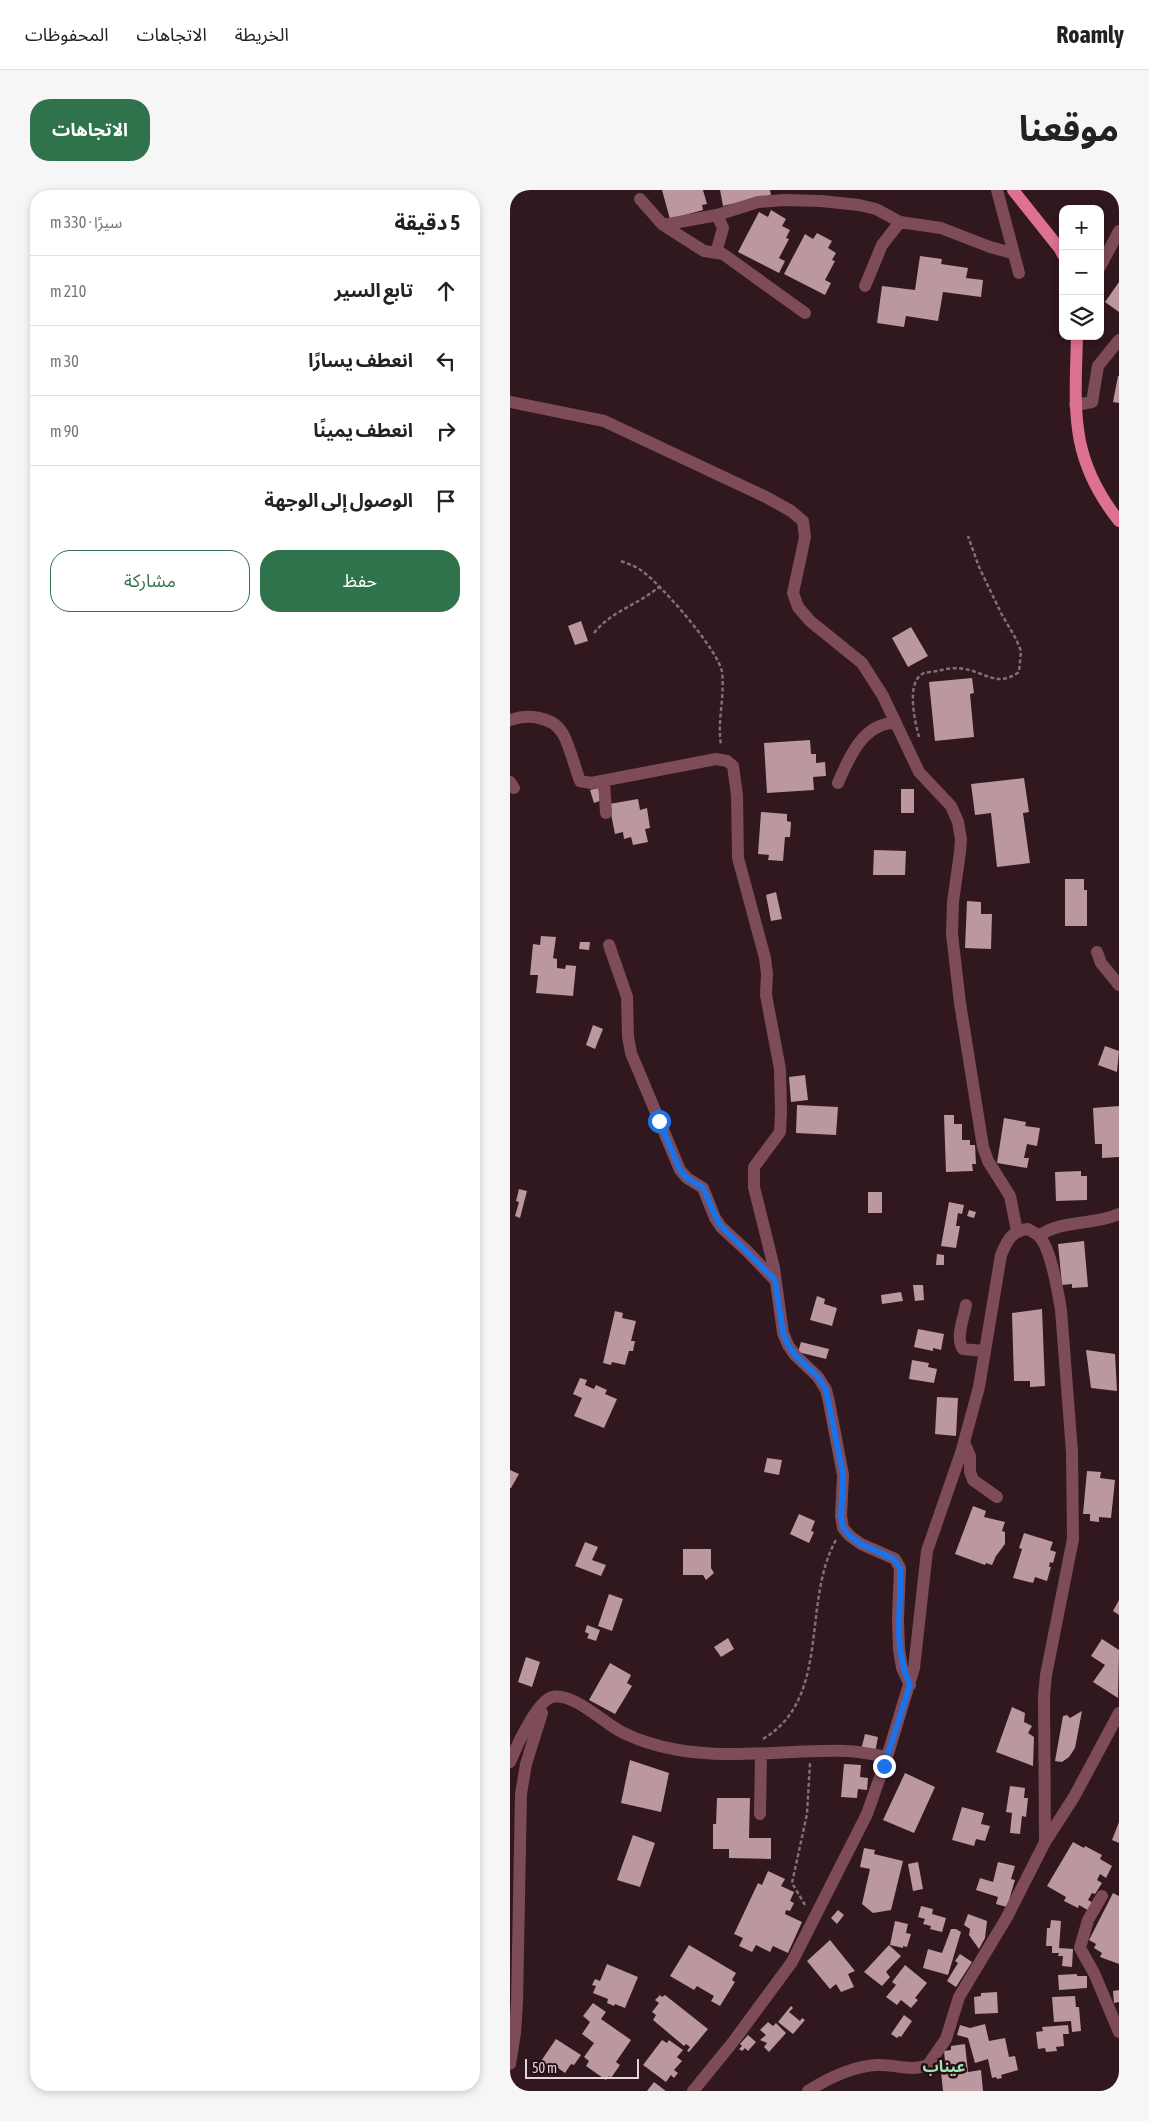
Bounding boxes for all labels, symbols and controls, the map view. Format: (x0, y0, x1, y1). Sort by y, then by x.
text: Roamly (1056, 21, 1124, 48)
text: المحفوظات (25, 24, 109, 45)
text: الاتجاهات (137, 24, 207, 45)
text: الخريطة (235, 24, 289, 45)
button: الاتجاهات (30, 99, 150, 161)
text: موقعنا (1019, 108, 1119, 148)
map controls (1059, 205, 1104, 340)
button: + (1059, 205, 1104, 250)
text: 5 دقيقة (394, 210, 460, 234)
text: سيرًا · 330 m (50, 213, 122, 231)
button: − (1059, 250, 1104, 295)
icon: ahead (432, 277, 460, 305)
text: تابع السير (334, 279, 413, 301)
text: 210 m (50, 282, 86, 300)
button: layers (1059, 295, 1104, 340)
icon: left (432, 347, 460, 375)
text: انعطف يسارًا (308, 349, 413, 371)
text: 30 m (50, 352, 79, 370)
icon: right (432, 417, 460, 445)
text: انعطف يمينًا (313, 419, 413, 441)
text: 90 m (50, 422, 79, 440)
icon: arrive (432, 487, 460, 515)
text: الوصول إلى الوجهة (264, 489, 413, 511)
button: مشاركة (50, 550, 250, 612)
button: حفظ (260, 550, 460, 612)
route start (648, 1110, 671, 1133)
route end (873, 1755, 896, 1778)
scale bar (525, 2056, 639, 2079)
district label: عيناب (922, 2057, 966, 2076)
text: 50 m (532, 2060, 557, 2076)

